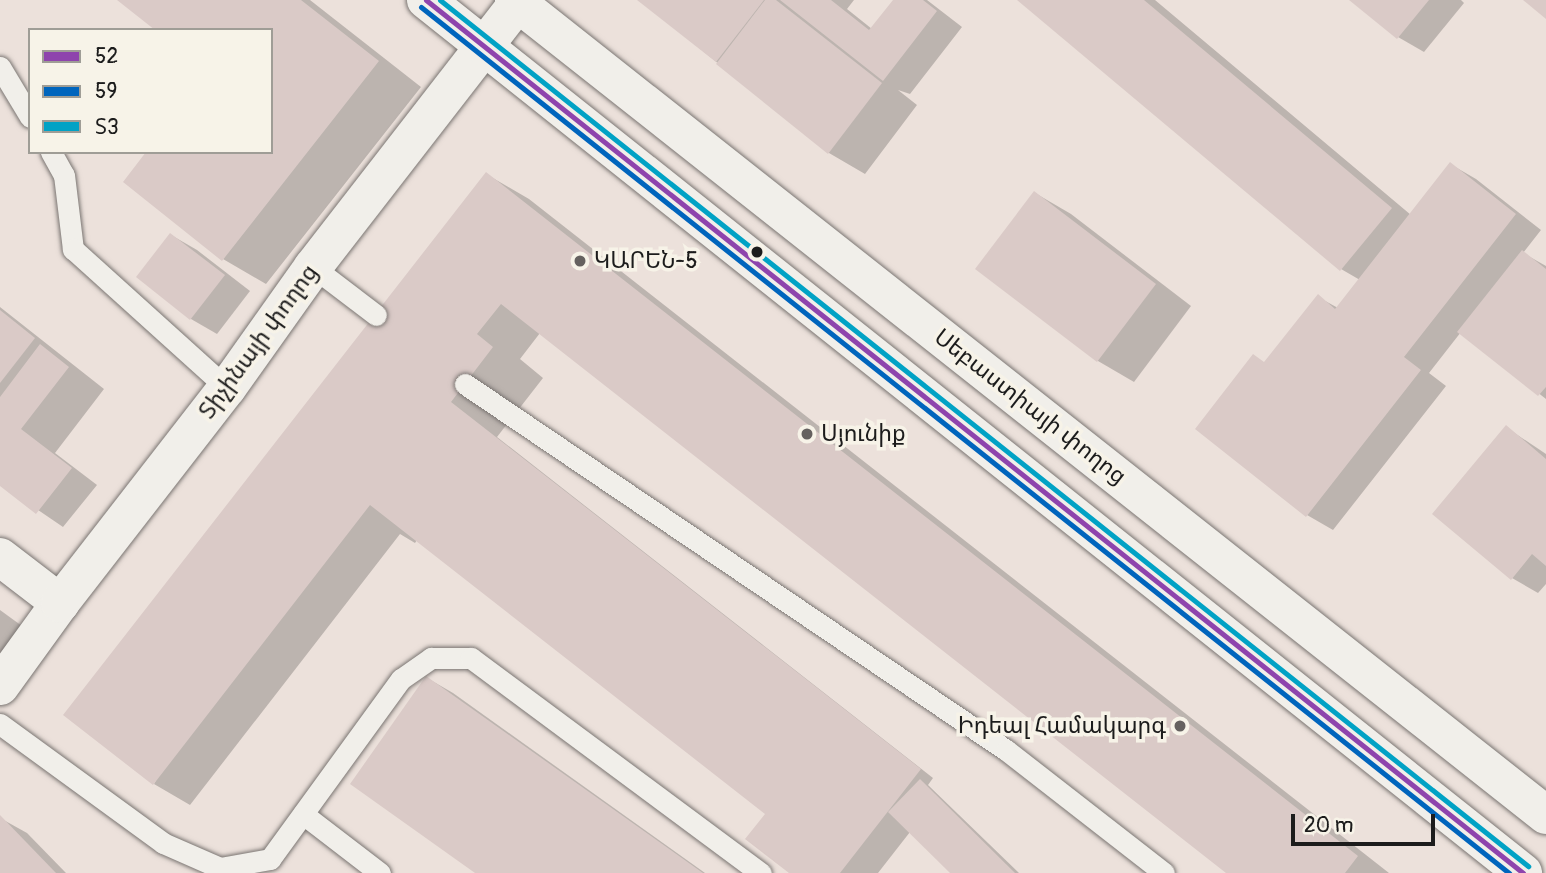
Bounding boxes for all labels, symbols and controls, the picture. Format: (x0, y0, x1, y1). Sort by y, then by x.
legend (28, 28, 273, 154)
text: 52 (95, 43, 118, 70)
text: 59 (95, 78, 117, 105)
text: Տ3 (95, 114, 119, 141)
unlabelled marker (750, 245, 764, 259)
place label: ԿԱՐԵՆ-5 (594, 247, 698, 275)
marker: ԿԱՐԵՆ-5 (572, 253, 588, 269)
street label: Տիչինայի փողոց (194, 259, 324, 425)
street label: Սեբաստիայի փողոց (929, 323, 1131, 491)
place label: Սյունիք (821, 420, 906, 448)
marker: Սյունիք (799, 426, 815, 442)
place label: Իդեալ Համակարգ (958, 712, 1166, 740)
marker: Իդեալ Համակարգ (1172, 718, 1188, 734)
scale bar (1294, 800, 1438, 844)
text: 20 m (1304, 812, 1353, 839)

